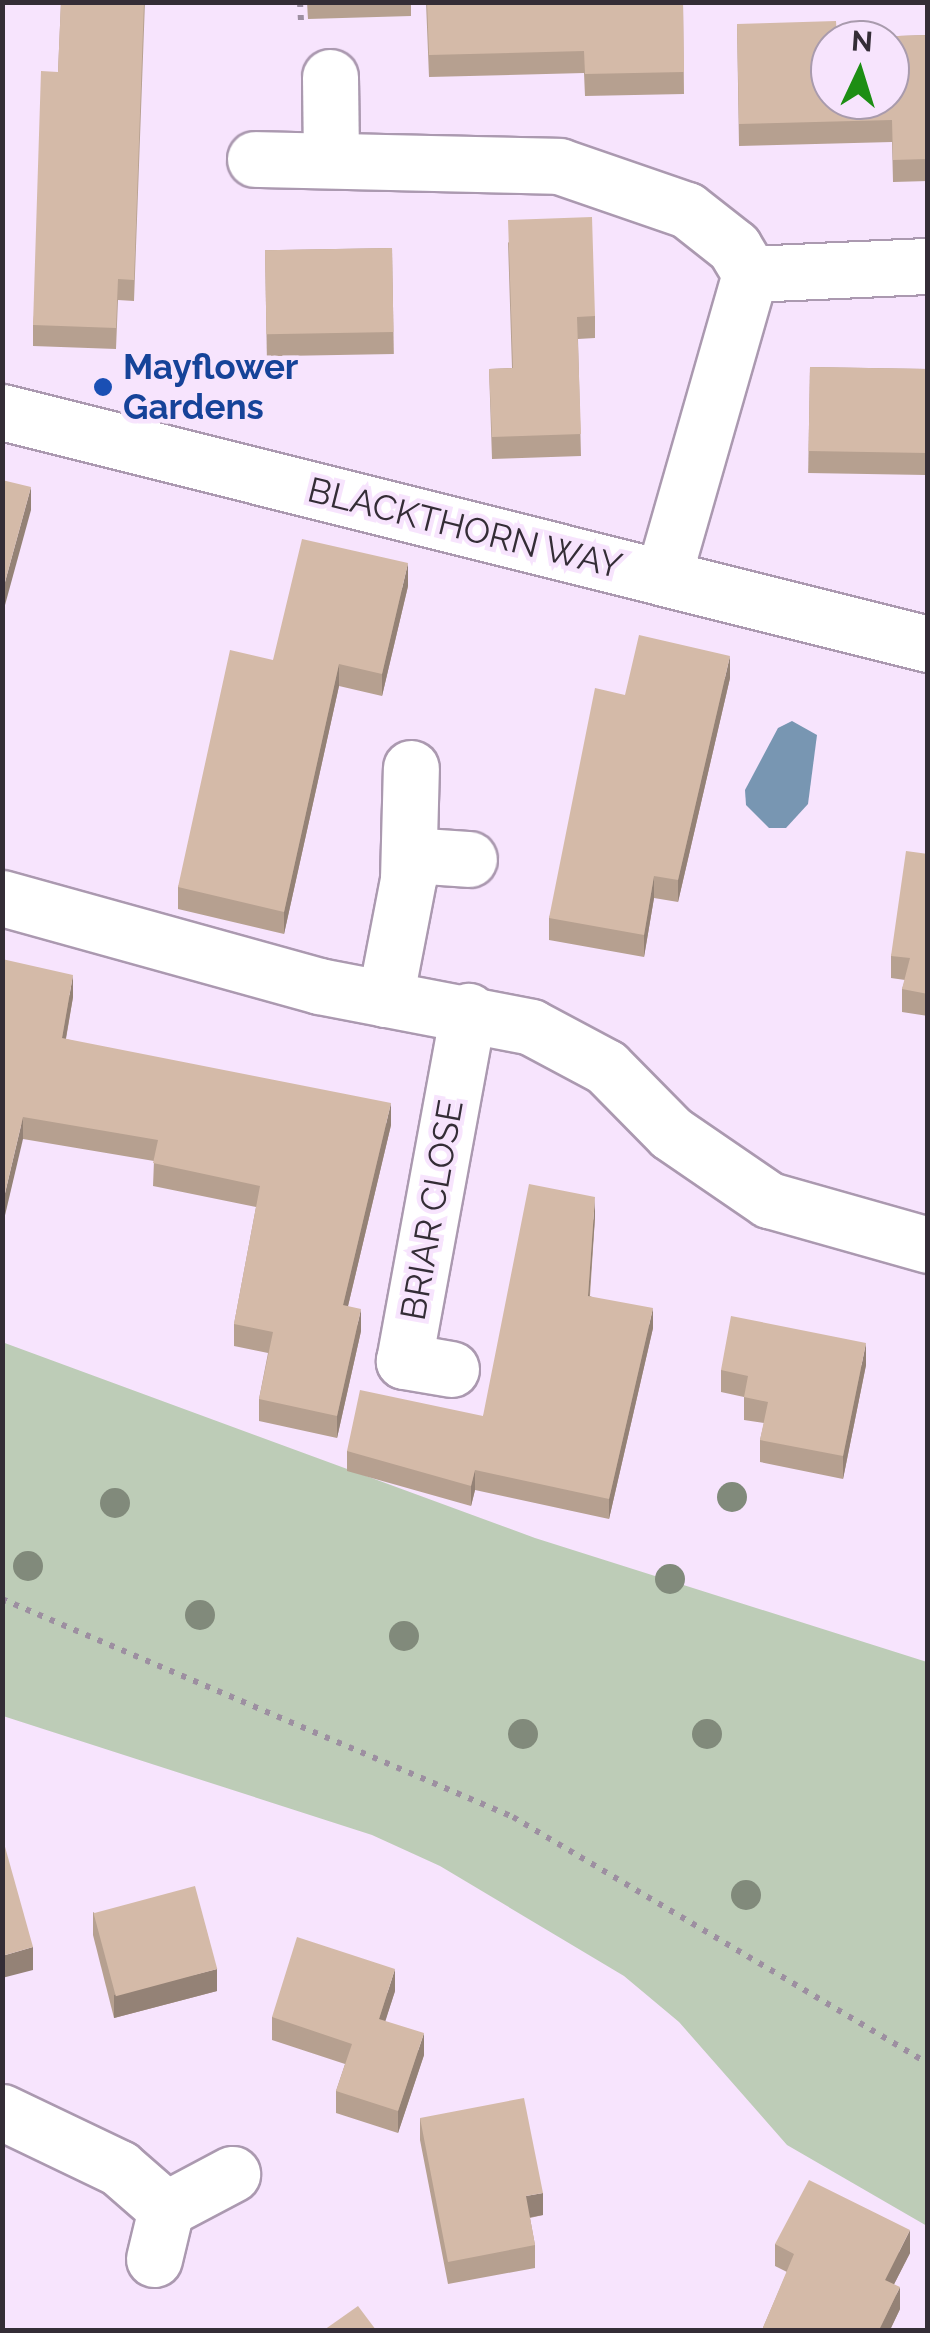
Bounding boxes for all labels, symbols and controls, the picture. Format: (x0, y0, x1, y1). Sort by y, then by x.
north arrow (810, 20, 910, 120)
text: N (850, 24, 874, 59)
place label: Mayflower Gardens (123, 346, 298, 428)
marker: Mayflower Gardens (92, 376, 114, 398)
street label: BLACKTHORN WAY (303, 469, 627, 587)
street label: BRIAR CLOSE (392, 1097, 472, 1323)

